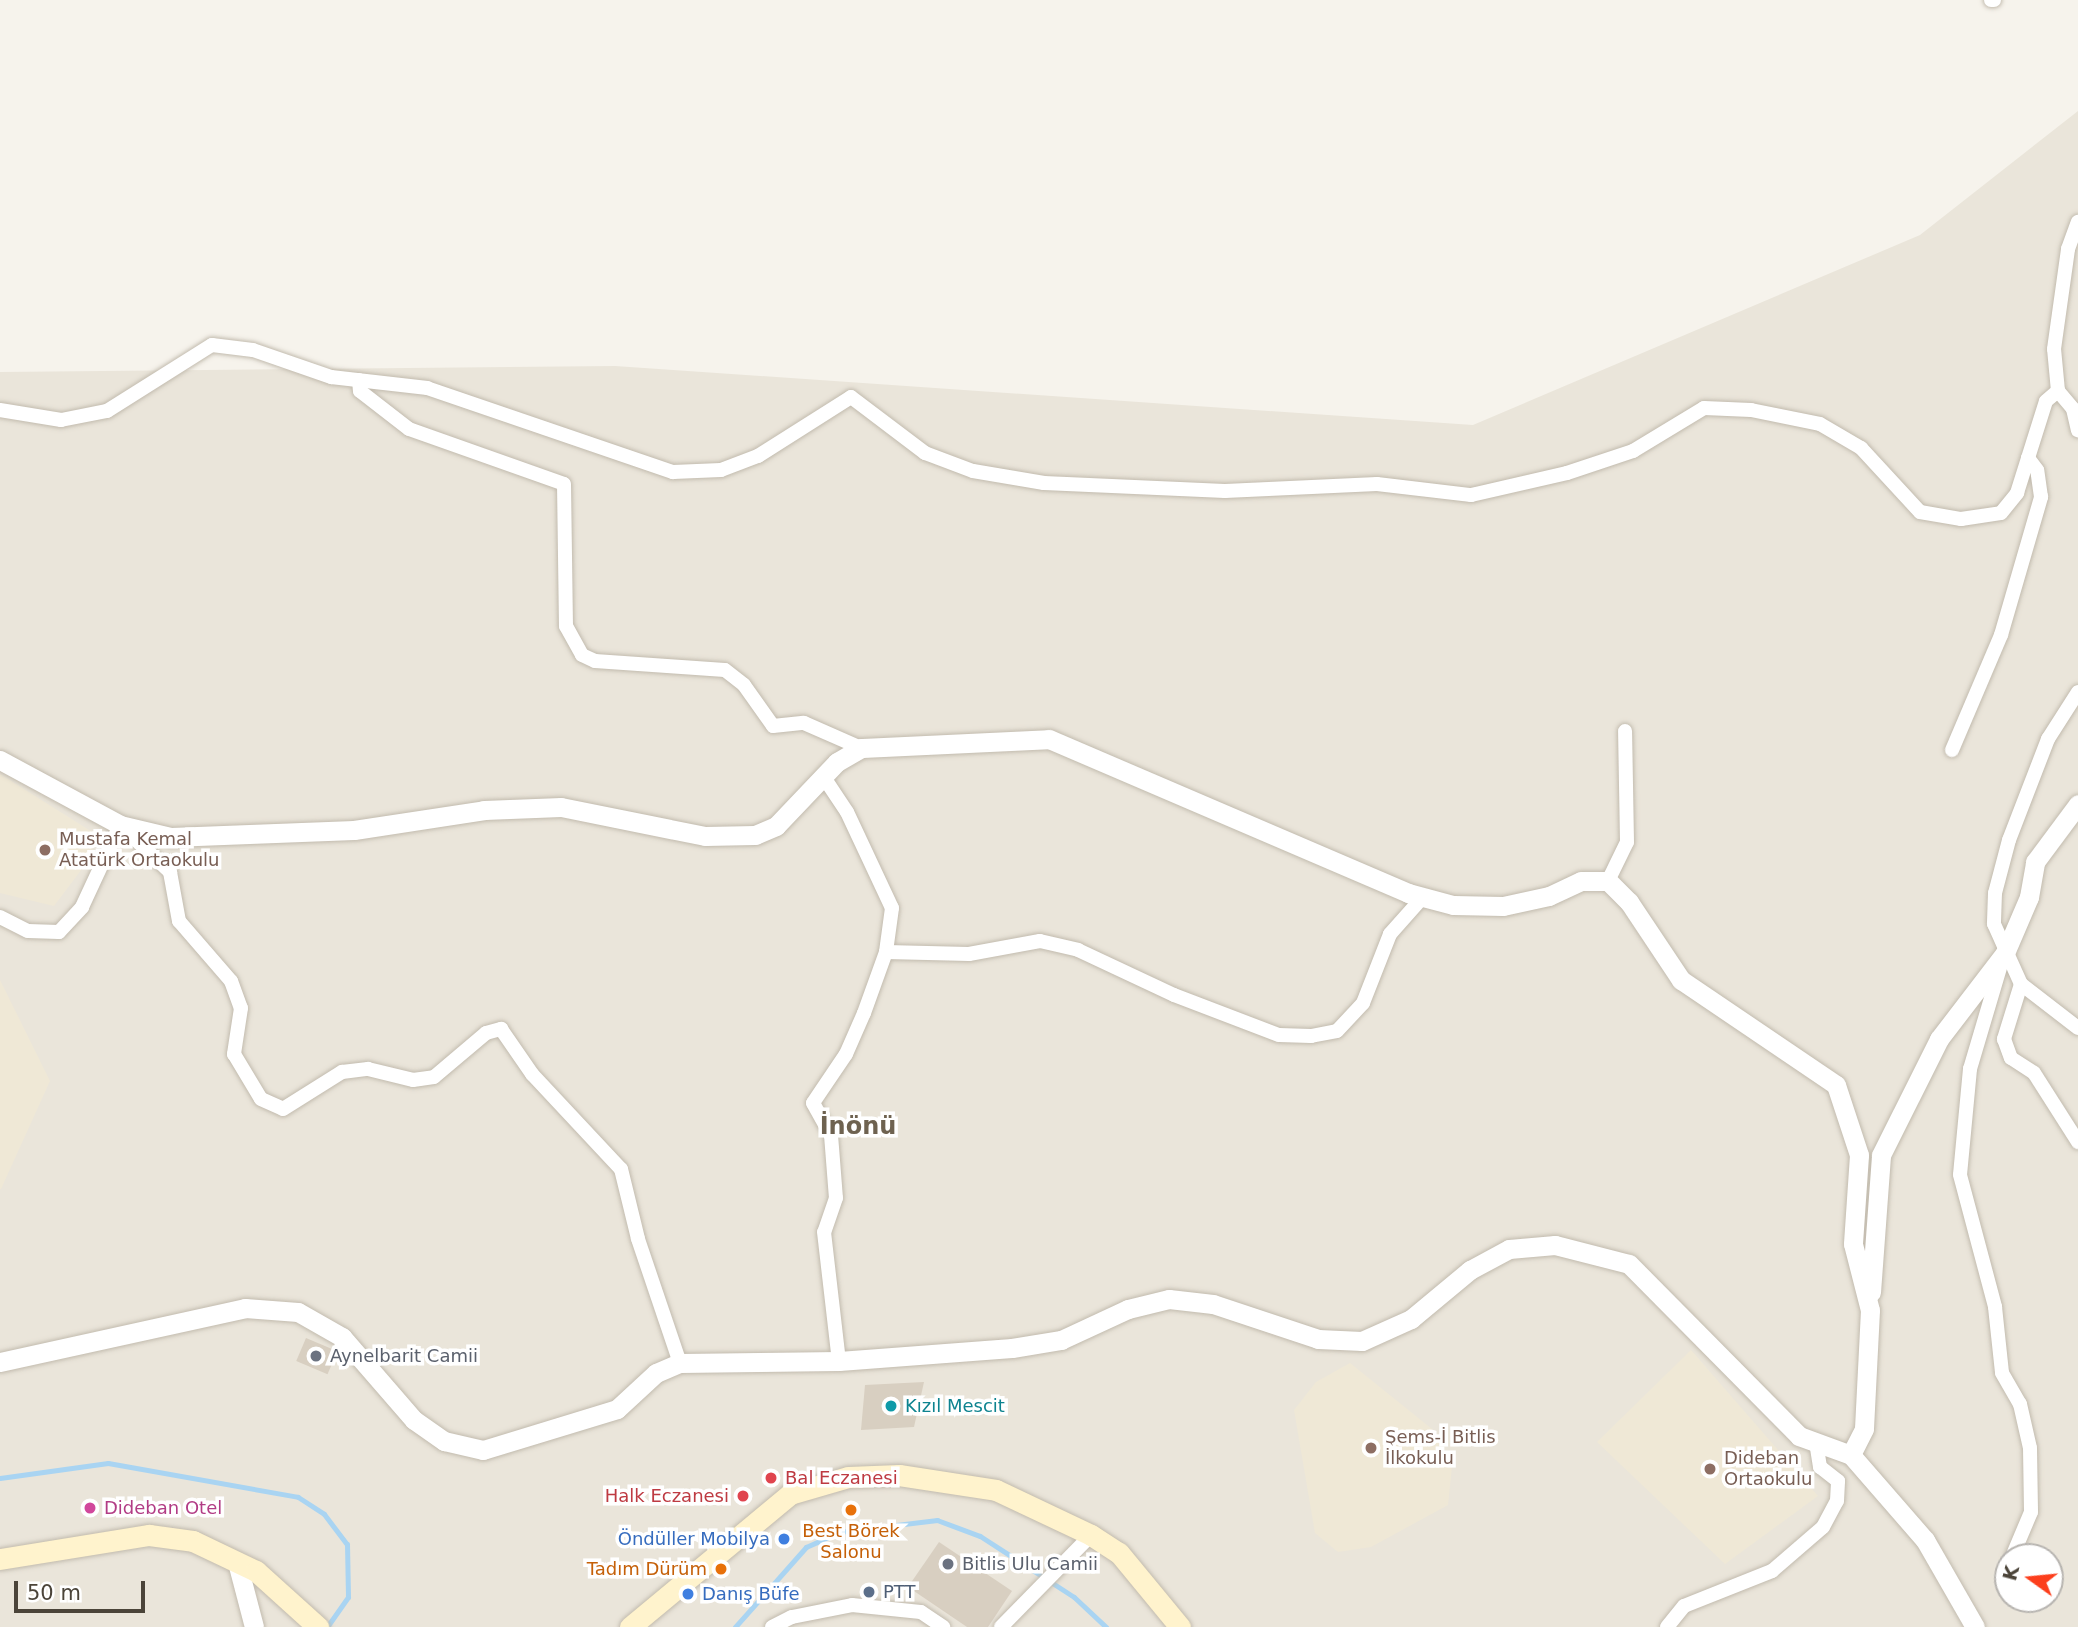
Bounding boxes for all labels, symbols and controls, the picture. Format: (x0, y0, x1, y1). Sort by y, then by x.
place label: Mustafa Kemal Atatürk Ortaokulu (59, 829, 219, 872)
marker: Mustafa Kemal Atatürk Ortaokulu (37, 842, 53, 858)
district label: İnönü (820, 1113, 896, 1141)
place label: Aynelbarit Camii (330, 1345, 478, 1367)
marker: Aynelbarit Camii (308, 1348, 324, 1364)
place label: Kızıl Mescit (905, 1395, 1005, 1417)
marker: Kızıl Mescit (883, 1398, 899, 1414)
place label: Şems-İ Bitlis İlkokulu (1385, 1427, 1496, 1470)
marker: Şems-İ Bitlis İlkokulu (1363, 1440, 1379, 1456)
place label: Dideban Ortaokulu (1724, 1448, 1812, 1490)
marker: Dideban Ortaokulu (1702, 1461, 1718, 1477)
place label: Bal Eczanesi (785, 1467, 898, 1489)
marker: Bal Eczanesi (763, 1470, 779, 1486)
place label: Halk Eczanesi (605, 1485, 729, 1507)
marker: Halk Eczanesi (735, 1488, 751, 1504)
place label: Dideban Otel (104, 1497, 222, 1519)
marker: Dideban Otel (82, 1500, 98, 1516)
marker: Best Börek Salonu (843, 1502, 859, 1518)
place label: Best Börek Salonu (802, 1521, 900, 1564)
place label: Öndüller Mobilya (618, 1528, 770, 1550)
marker: Öndüller Mobilya (776, 1531, 792, 1547)
north arrow (1994, 1543, 2064, 1613)
place label: Bitlis Ulu Camii (962, 1553, 1098, 1575)
marker: Bitlis Ulu Camii (940, 1556, 956, 1572)
place label: Tadım Dürüm (587, 1558, 707, 1580)
marker: Tadım Dürüm (713, 1561, 729, 1577)
text: K (1998, 1563, 2023, 1583)
scale bar (18, 1568, 149, 1612)
text: 50 m (27, 1581, 81, 1605)
place label: PTT (883, 1581, 916, 1603)
place label: Danış Büfe (702, 1583, 800, 1605)
marker: PTT (861, 1584, 877, 1600)
marker: Danış Büfe (680, 1586, 696, 1602)

